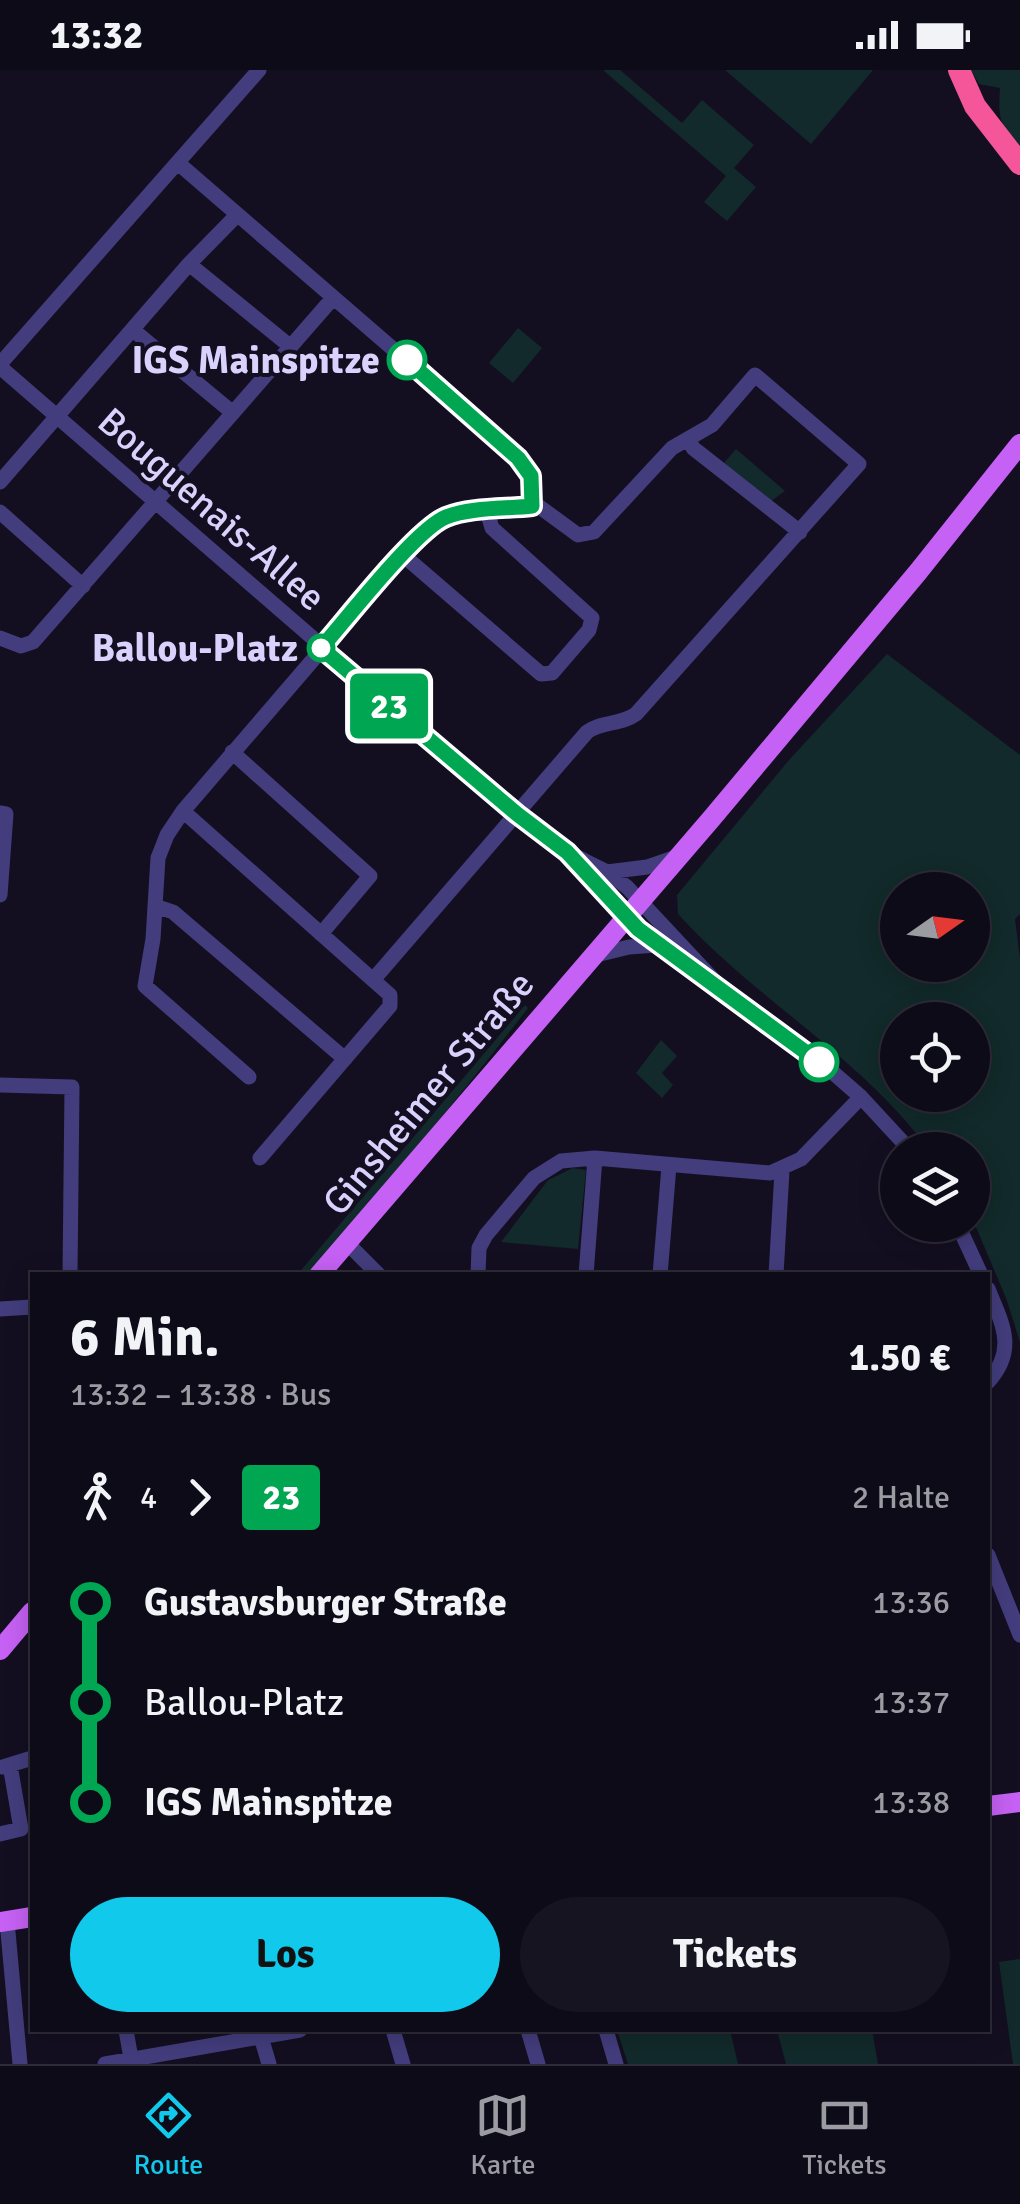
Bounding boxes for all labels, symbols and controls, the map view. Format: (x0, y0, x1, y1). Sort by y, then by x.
text: 13:32 (50, 12, 143, 59)
place label: IGS Mainspitze (131, 337, 380, 384)
marker: IGS Mainspitze (388, 341, 426, 379)
street label: Bouguenais-Allee (88, 398, 335, 621)
place label: Ballou-Platz (92, 625, 298, 672)
marker: Ballou-Platz (308, 635, 334, 661)
line badge: 23 (344, 674, 434, 738)
text: 23 (370, 685, 408, 728)
north arrow (880, 872, 990, 982)
map controls (880, 872, 990, 1242)
street label: Ginsheimer Straße (313, 962, 544, 1225)
button: locate (880, 1002, 990, 1112)
unlabelled marker (800, 1043, 838, 1081)
button: layers (880, 1132, 990, 1242)
text: 6 Min. (70, 1303, 220, 1371)
text: 1.50 € (849, 1334, 950, 1381)
text: 13:32 – 13:38 · Bus (70, 1375, 331, 1414)
icon: walk (70, 1470, 125, 1525)
icon: forward (172, 1470, 227, 1525)
text: 23 (262, 1476, 300, 1519)
text: 4 (140, 1478, 157, 1517)
text: 2 Halte (852, 1478, 950, 1517)
text: Gustavsburger Straße (144, 1579, 507, 1626)
text: 13:36 (872, 1583, 950, 1622)
text: Ballou-Platz (144, 1679, 344, 1726)
text: 13:37 (872, 1683, 950, 1722)
text: IGS Mainspitze (144, 1779, 393, 1826)
text: 13:38 (872, 1783, 950, 1822)
button: Los (70, 1897, 500, 2012)
button: Tickets (520, 1897, 950, 2012)
tab: Route (133, 2088, 203, 2182)
tab: Karte (470, 2088, 536, 2182)
tab: Tickets (802, 2088, 887, 2182)

